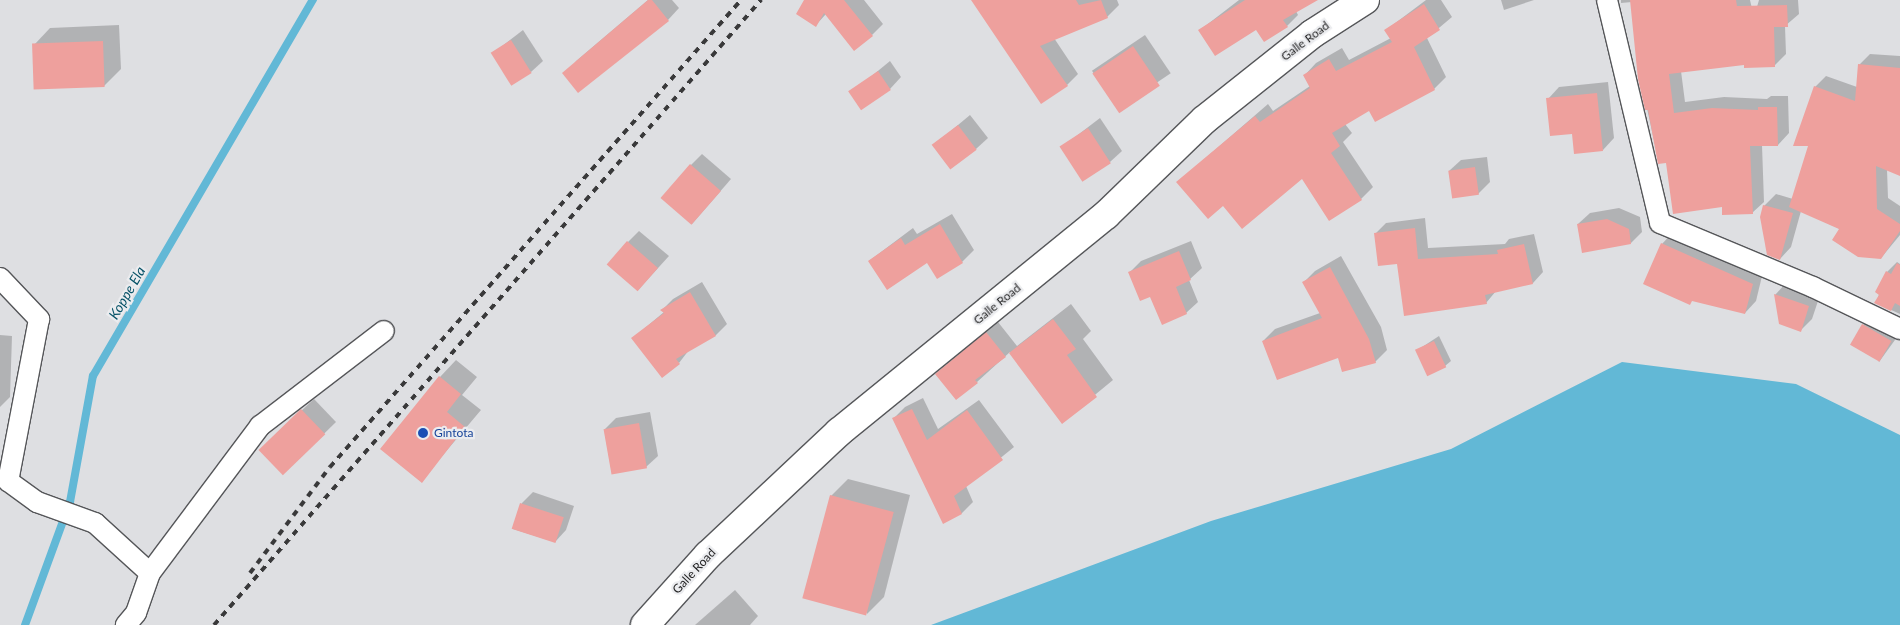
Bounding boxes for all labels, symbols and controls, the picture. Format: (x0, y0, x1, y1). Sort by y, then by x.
street label: Galle Road (1278, 18, 1332, 64)
water label: Koppe Ela (105, 264, 149, 322)
street label: Galle Road (971, 281, 1023, 327)
marker: Gintota (416, 426, 430, 440)
place label: Gintota (434, 426, 473, 440)
street label: Galle Road (670, 545, 718, 597)

